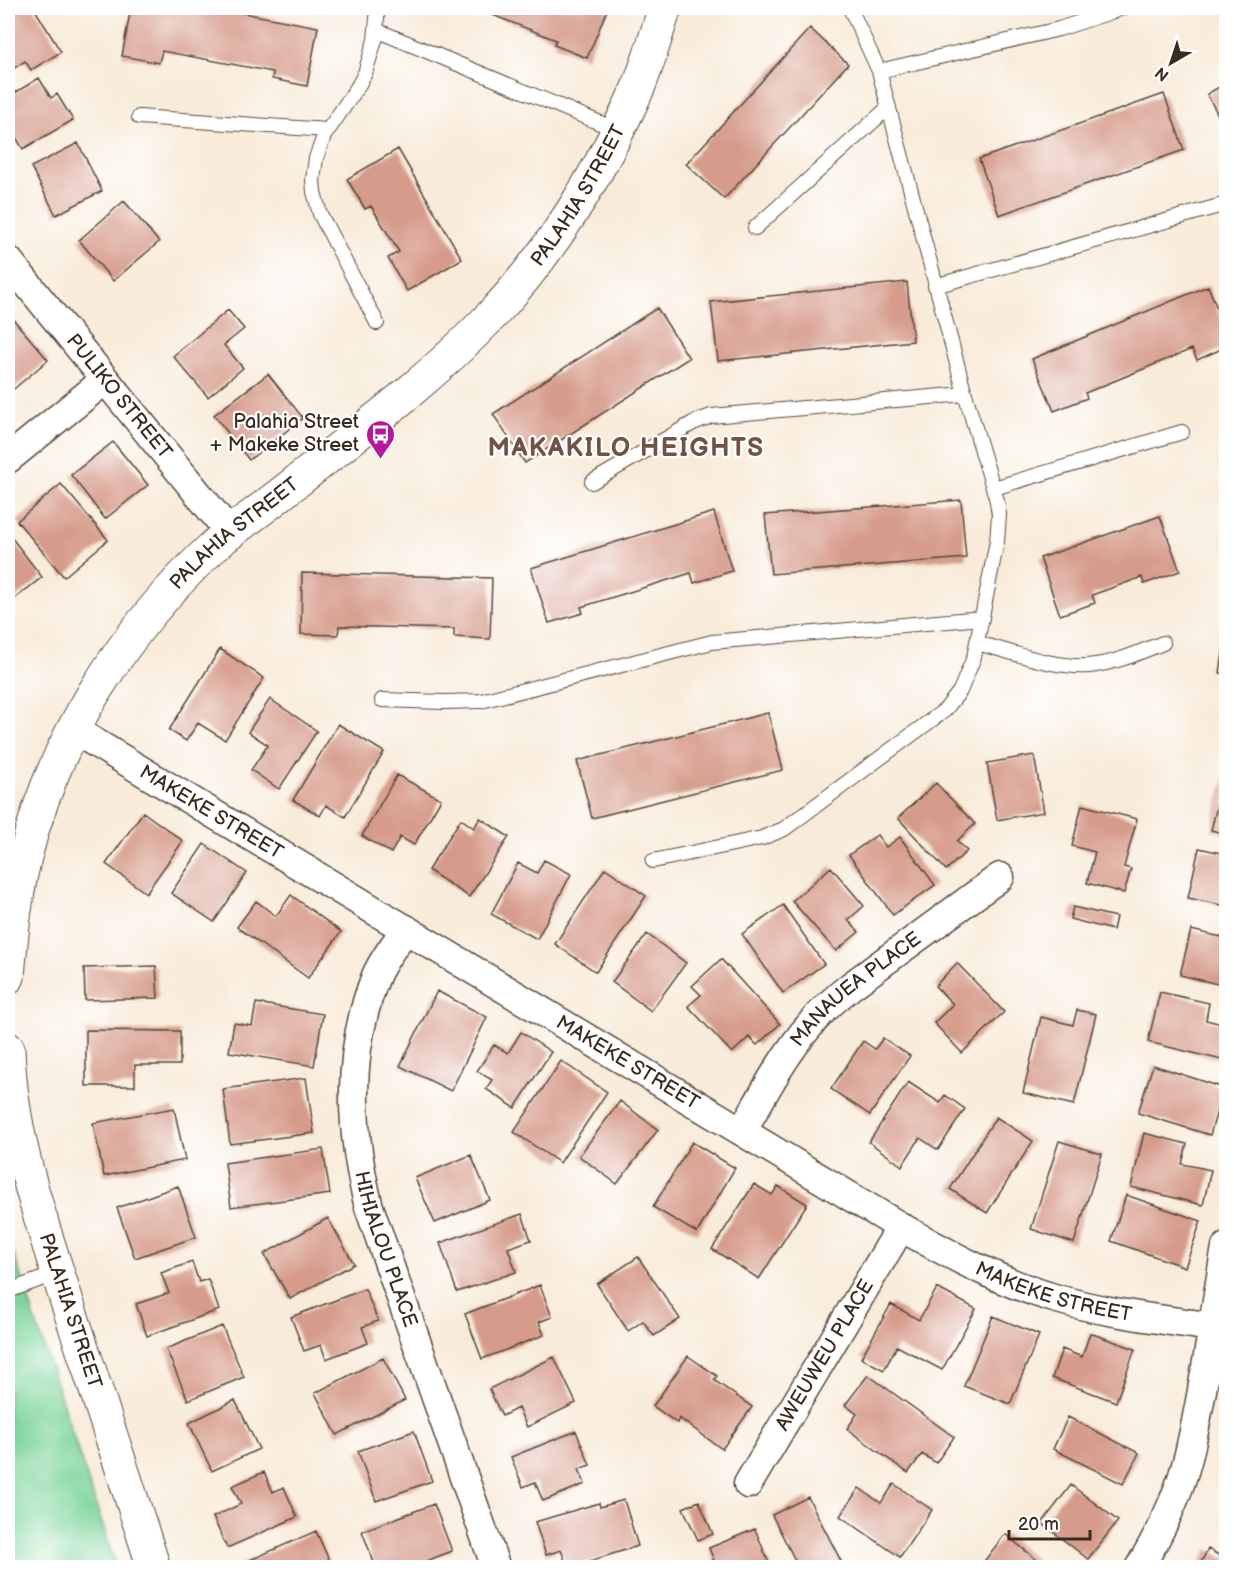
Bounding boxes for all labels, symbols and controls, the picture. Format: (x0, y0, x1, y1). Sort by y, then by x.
north arrow (1141, 33, 1201, 93)
text: N (1152, 62, 1173, 85)
street label: PALAHIA STREET (526, 121, 631, 271)
street label: PULIKO STREET (61, 329, 177, 464)
place label: Palahia Street + Makeke Street (209, 410, 359, 457)
bus stop icon: Palahia Street + Makeke Street (364, 418, 396, 460)
district label: MAKAKILO HEIGHTS (488, 433, 764, 464)
street label: PALAHIA STREET (165, 472, 304, 595)
street label: MAKEKE STREET (135, 760, 287, 865)
street label: MANAUEA PLACE (785, 927, 926, 1051)
street label: MAKEKE STREET (552, 1010, 704, 1115)
street label: HIHIALOU PLACE (349, 1169, 422, 1330)
street label: PALAHIA STREET (34, 1230, 107, 1391)
street label: MAKEKE STREET (971, 1257, 1134, 1327)
street label: AWEUWEU PLACE (771, 1275, 879, 1435)
scale bar (1009, 1503, 1090, 1541)
text: 20 m (1018, 1514, 1059, 1535)

